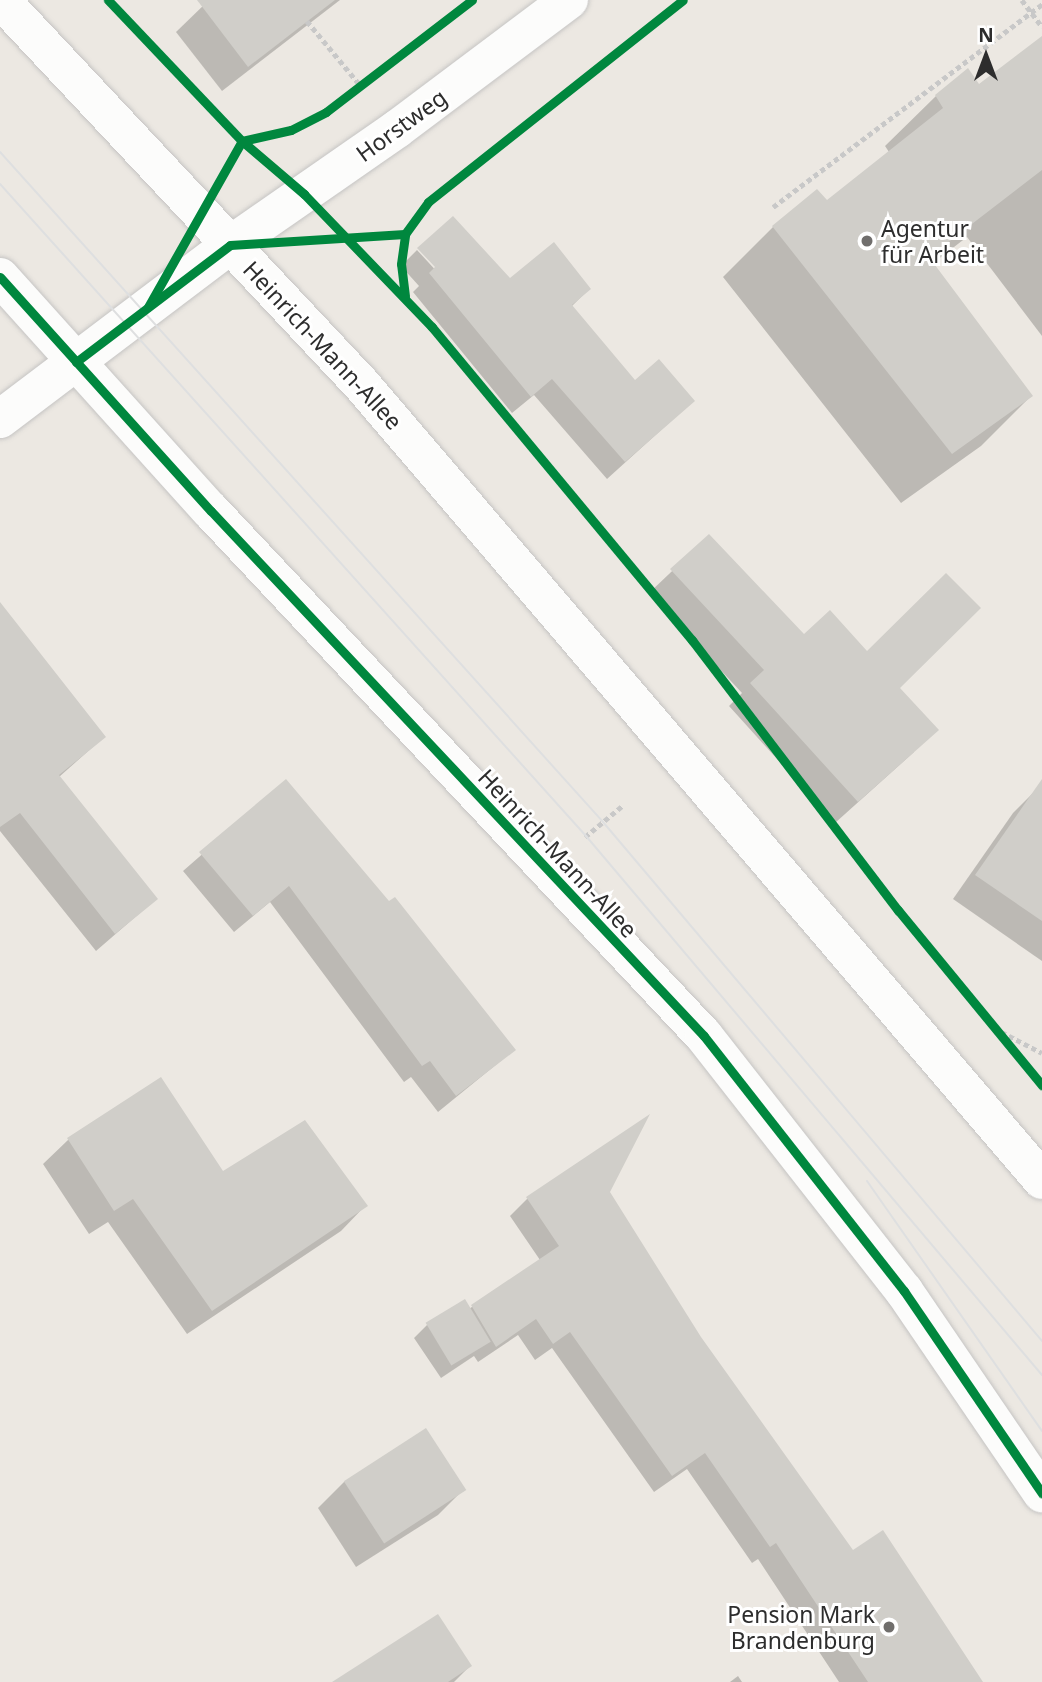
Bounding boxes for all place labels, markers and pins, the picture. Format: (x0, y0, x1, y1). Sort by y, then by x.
place label: Agentur für Arbeit (881, 214, 984, 268)
marker: Agentur für Arbeit (859, 233, 875, 249)
place label: Pension Mark Brandenburg (727, 1600, 875, 1654)
marker: Pension Mark Brandenburg (881, 1619, 897, 1635)

